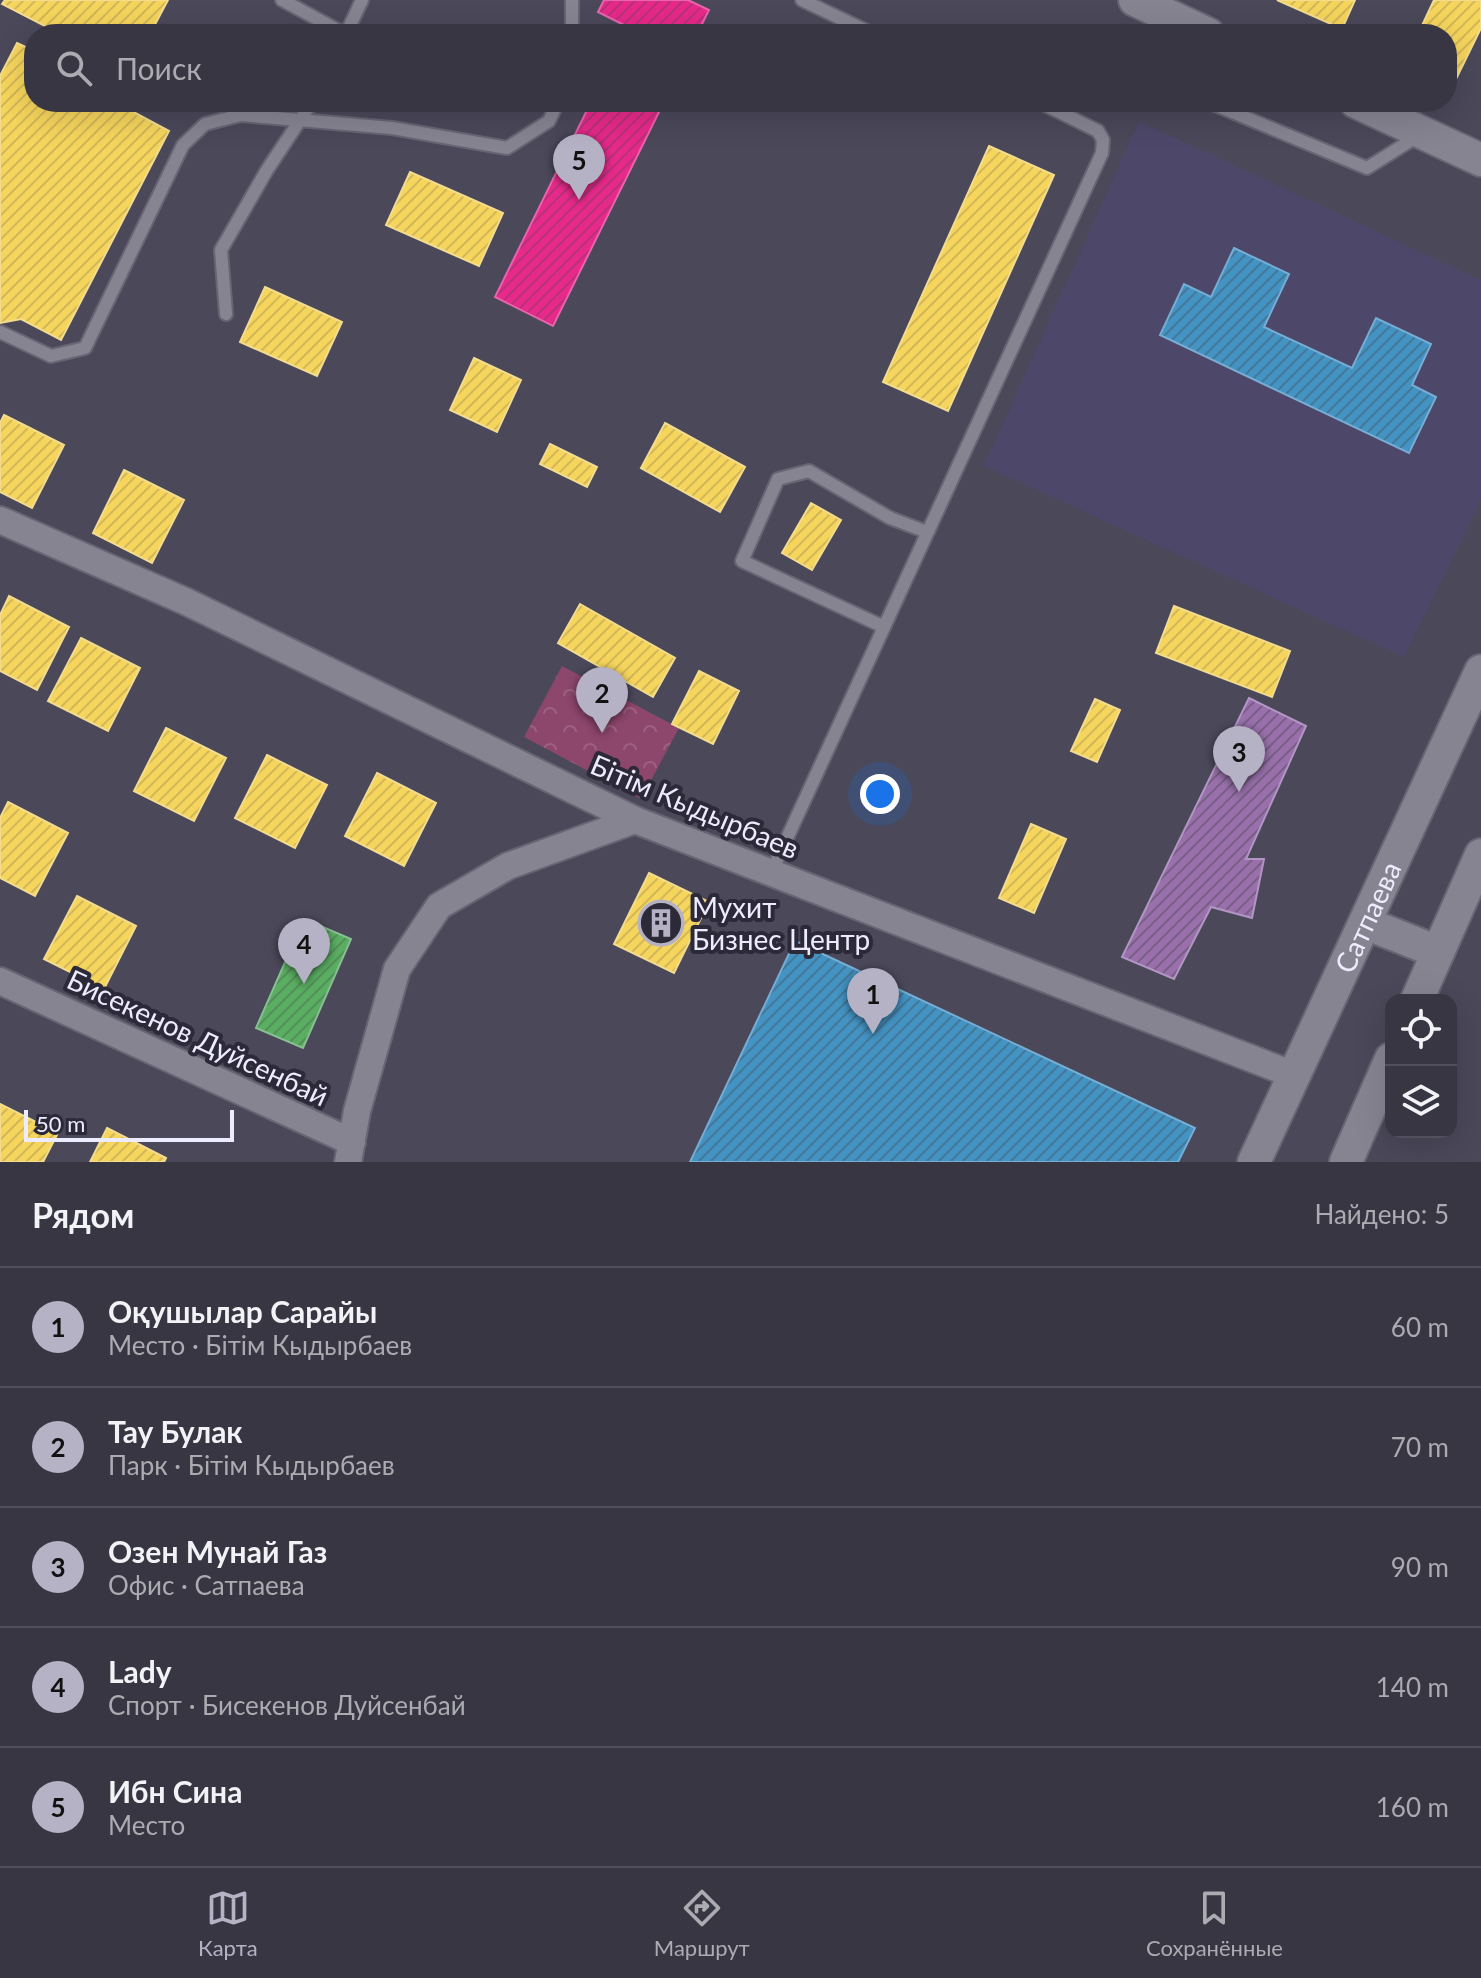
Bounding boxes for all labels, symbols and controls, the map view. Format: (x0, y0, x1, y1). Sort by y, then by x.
search box (24, 24, 1457, 112)
icon: search (52, 46, 96, 90)
text: Поиск (116, 50, 202, 86)
pin: 5 (553, 134, 605, 200)
pin: 2 (576, 667, 628, 733)
pin: 3 (1213, 726, 1265, 792)
street label: Бiтiм Кыдырбаев (586, 747, 804, 865)
your location (860, 774, 900, 814)
street label: Сатпаева (1327, 856, 1408, 978)
place label: Мухит Бизнес Центр (692, 890, 870, 956)
building icon: Мухит Бизнес Центр (637, 899, 685, 947)
pin: 4 (278, 918, 330, 984)
street label: Бисекенов Дуйсенбай (62, 962, 334, 1112)
pin: 1 (847, 968, 899, 1034)
map controls (1385, 994, 1457, 1138)
button: locate (1385, 994, 1457, 1066)
button: layers (1385, 1066, 1457, 1138)
scale bar (24, 1106, 234, 1142)
text: 50 m (36, 1110, 85, 1137)
text: Рядом (32, 1194, 134, 1235)
text: Найдено: 5 (1314, 1198, 1449, 1230)
text: Оқушылар Сарайы (108, 1293, 377, 1329)
text: 1 (50, 1311, 66, 1343)
text: 60 m (1391, 1311, 1449, 1343)
text: Место · Бiтiм Кыдырбаев (108, 1329, 412, 1361)
text: Тау Булак (108, 1413, 243, 1449)
text: 2 (50, 1431, 66, 1463)
text: 70 m (1391, 1431, 1449, 1463)
text: Парк · Бiтiм Кыдырбаев (108, 1449, 395, 1481)
text: Озен Мунай Газ (108, 1533, 327, 1569)
text: 3 (50, 1551, 66, 1583)
text: 90 m (1391, 1551, 1449, 1583)
text: Офис · Сатпаева (108, 1569, 305, 1601)
text: Lady (108, 1653, 172, 1689)
text: 4 (50, 1671, 66, 1703)
text: 140 m (1376, 1671, 1449, 1703)
text: Спорт · Бисекенов Дуйсенбай (108, 1689, 466, 1721)
text: Ибн Сина (108, 1773, 242, 1809)
text: 5 (50, 1791, 66, 1823)
text: 160 m (1376, 1791, 1449, 1823)
text: Место (108, 1809, 185, 1841)
tab: Карта (198, 1886, 258, 1961)
tab: Маршрут (654, 1886, 750, 1961)
tab: Сохранённые (1146, 1886, 1283, 1961)

